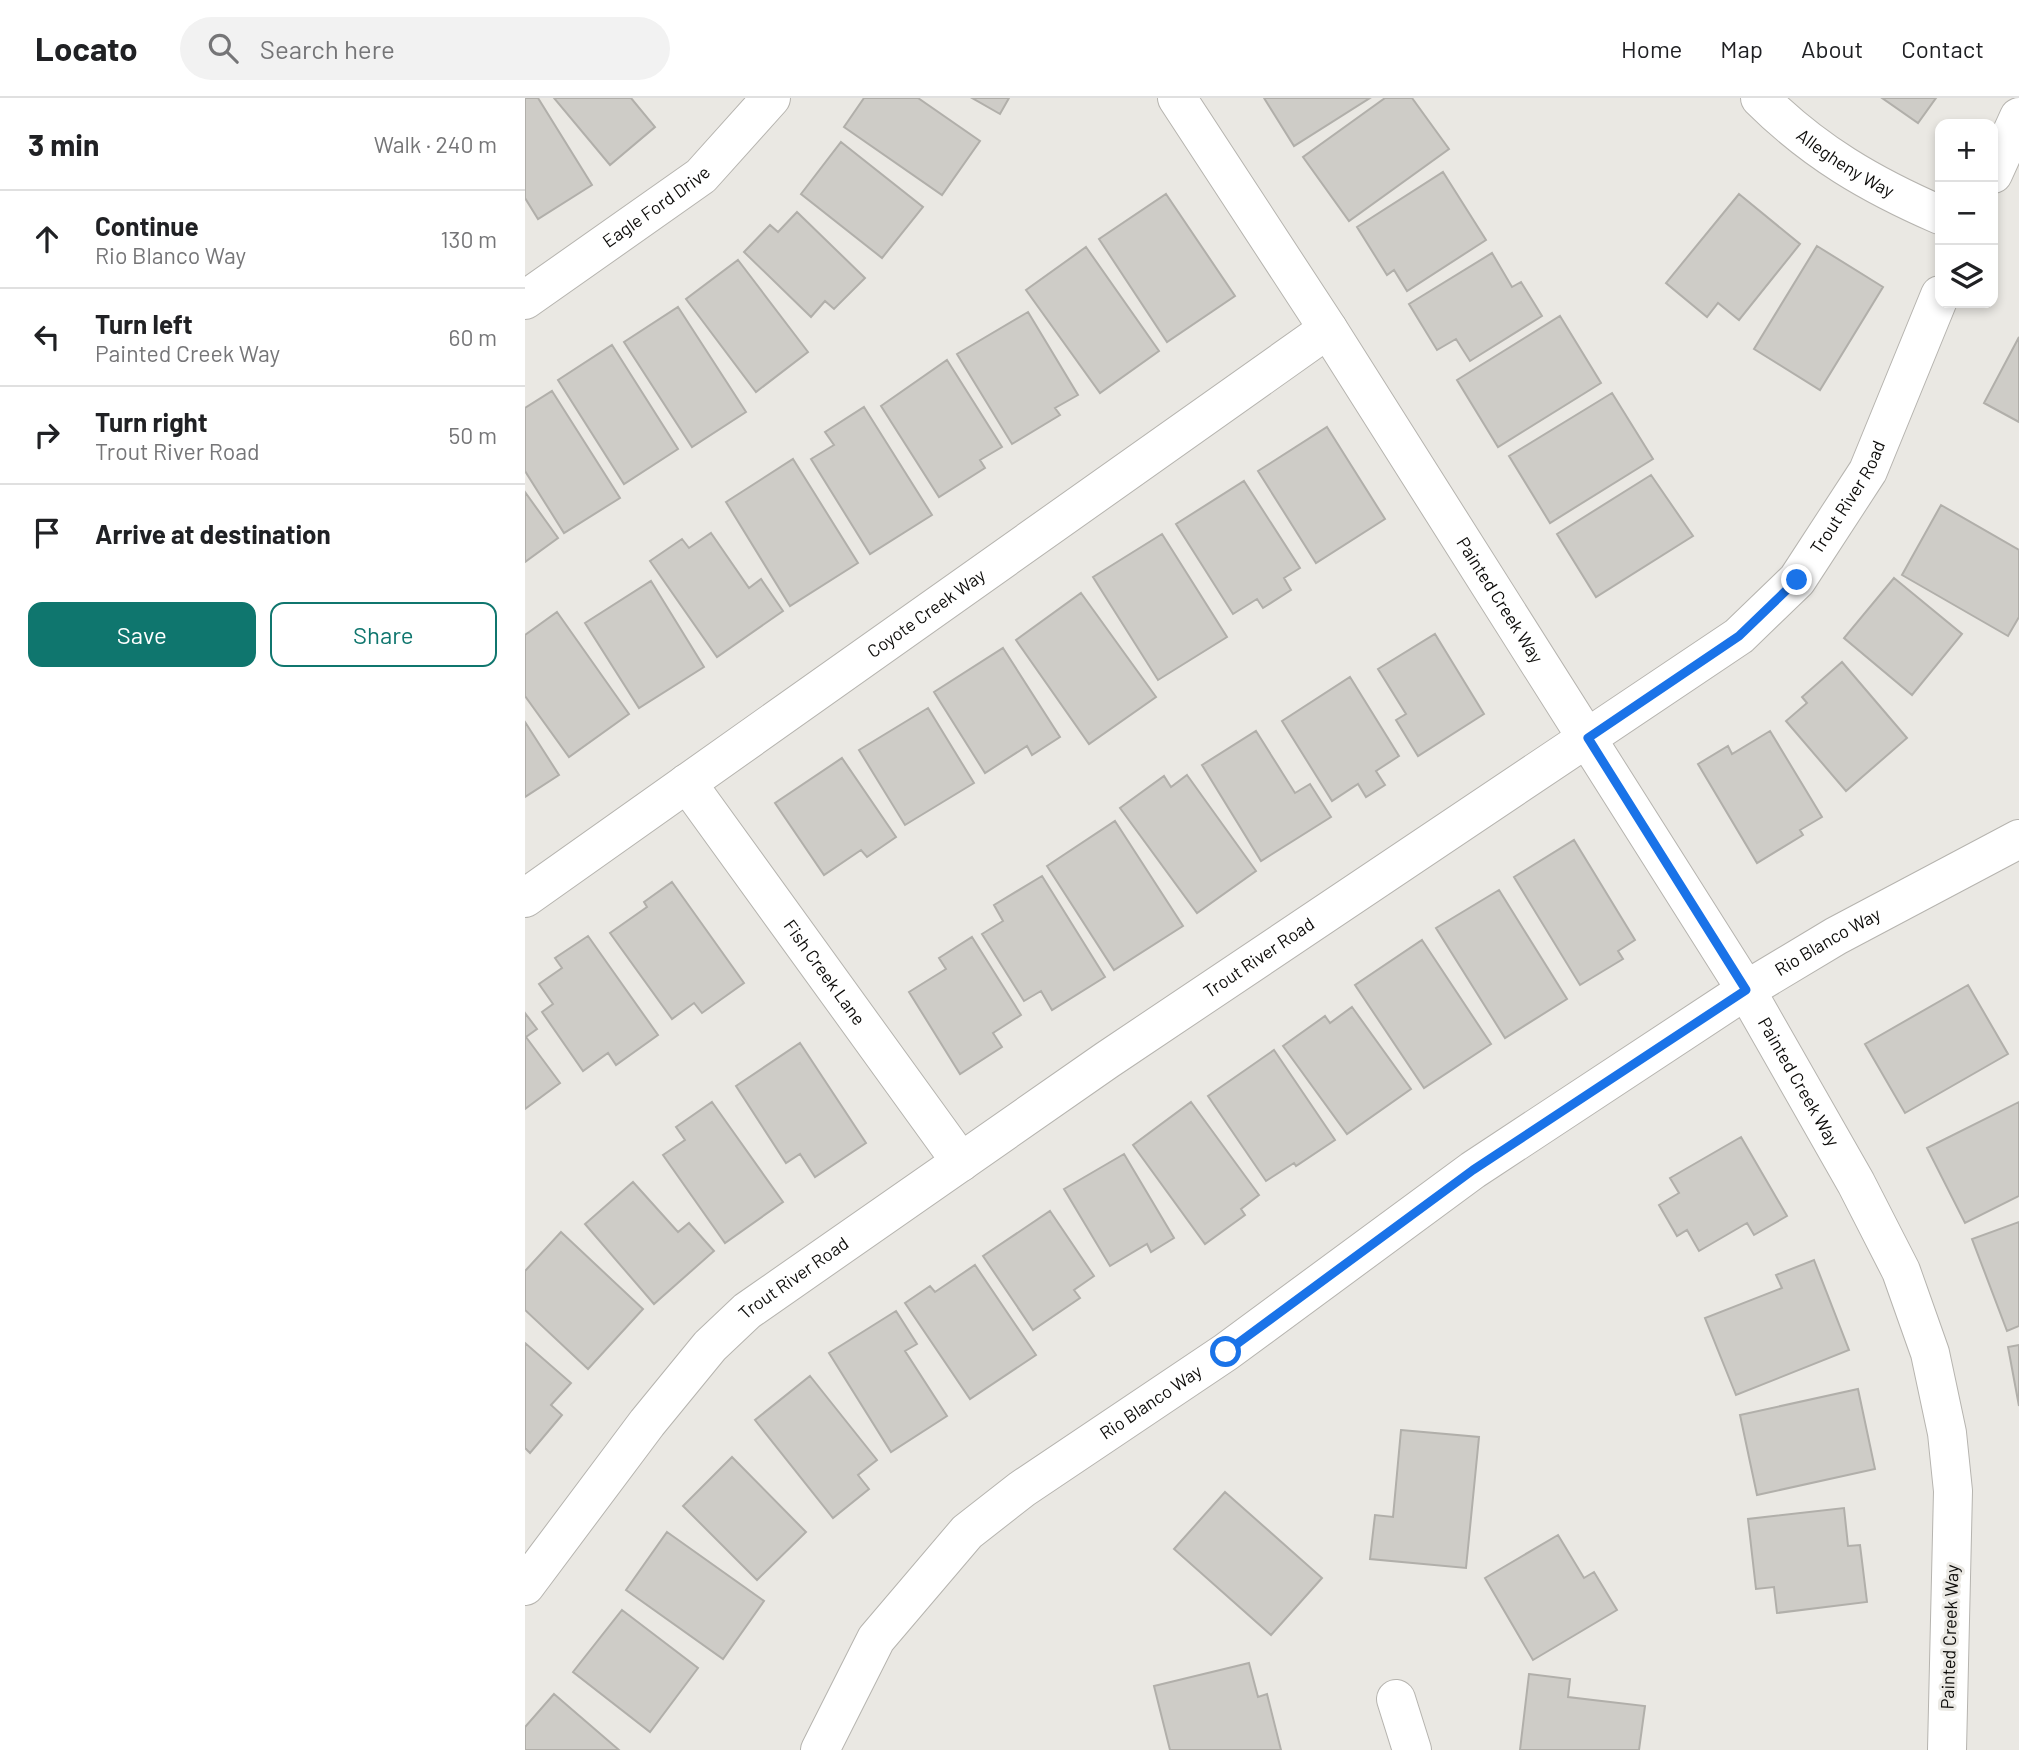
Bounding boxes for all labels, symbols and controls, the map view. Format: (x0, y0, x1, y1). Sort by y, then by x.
search box (180, 17, 670, 80)
text: Locato (35, 28, 138, 68)
icon: search (204, 29, 242, 67)
text: Search here (260, 33, 395, 64)
text: Home (1621, 34, 1682, 63)
text: Map (1720, 34, 1763, 63)
text: About (1801, 34, 1863, 63)
text: Contact (1901, 34, 1984, 63)
map controls (1935, 119, 1998, 308)
button: + (1935, 119, 1998, 182)
street label: Allegheny Way (1793, 124, 1898, 202)
text: 3 min (28, 126, 99, 162)
text: Walk · 240 m (374, 130, 497, 158)
street label: Eagle Ford Drive (598, 161, 714, 252)
button: − (1935, 182, 1998, 245)
text: Continue (95, 210, 199, 241)
icon: ahead (28, 220, 66, 258)
text: 130 m (440, 225, 497, 253)
text: Rio Blanco Way (95, 241, 246, 269)
button: layers (1935, 245, 1998, 308)
text: Turn left (95, 308, 193, 339)
icon: left (28, 318, 66, 356)
text: 60 m (449, 323, 497, 351)
text: Painted Creek Way (95, 339, 280, 367)
text: Turn right (95, 406, 208, 437)
icon: right (28, 416, 66, 454)
text: 50 m (449, 421, 497, 449)
text: Trout River Road (95, 437, 260, 465)
street label: Trout River Road (1805, 437, 1889, 558)
icon: arrive (28, 514, 66, 552)
text: Arrive at destination (95, 518, 331, 549)
street label: Painted Creek Way (1452, 533, 1548, 667)
street label: Coyote Creek Way (863, 564, 989, 662)
route end (1781, 564, 1812, 595)
button: Save (28, 602, 256, 667)
button: Share (270, 602, 497, 667)
street label: Rio Blanco Way (1770, 902, 1884, 980)
street label: Trout River Road (1199, 912, 1318, 1002)
street label: Fish Creek Lane (779, 915, 870, 1029)
street label: Painted Creek Way (1754, 1013, 1845, 1150)
street label: Trout River Road (733, 1232, 852, 1323)
route start (1210, 1336, 1241, 1367)
street label: Rio Blanco Way (1095, 1359, 1206, 1444)
street label: Painted Creek Way (1935, 1564, 1963, 1710)

